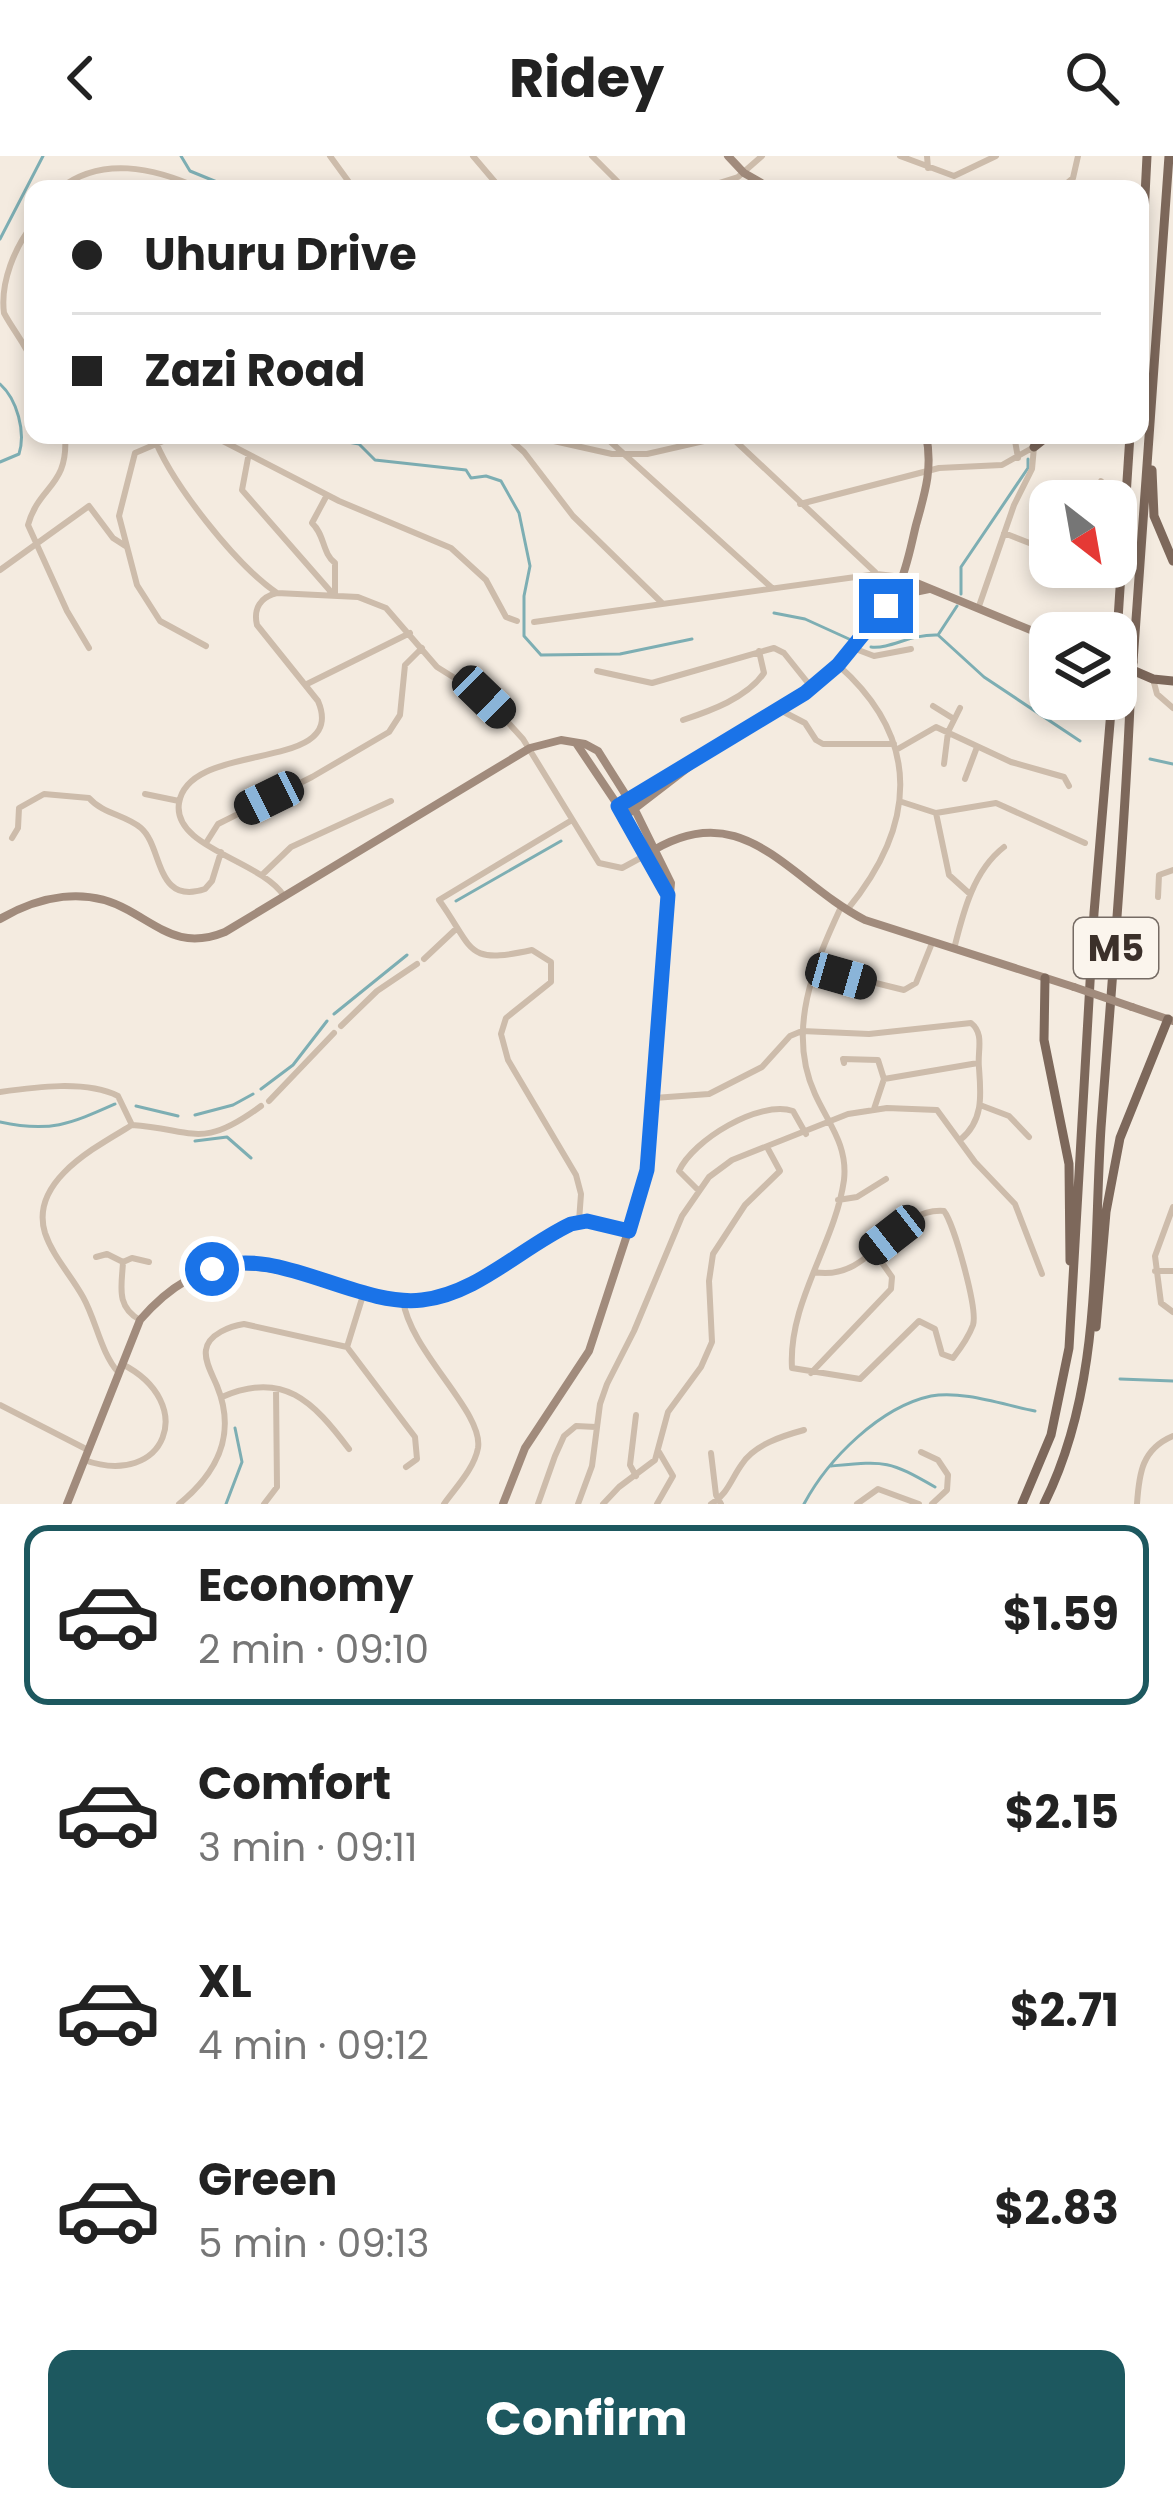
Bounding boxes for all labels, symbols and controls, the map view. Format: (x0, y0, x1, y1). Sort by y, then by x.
text: Ridey (509, 40, 664, 116)
icon: back (48, 45, 114, 111)
icon: search (1059, 45, 1125, 111)
text: Uhuru Drive (144, 223, 417, 286)
text: Zazi Road (144, 339, 366, 402)
north arrow (1029, 480, 1137, 588)
map controls (1029, 480, 1137, 720)
route end (859, 579, 913, 633)
button: layers (1029, 612, 1137, 720)
car (446, 659, 522, 735)
car (229, 766, 309, 830)
road number: M5 (1074, 918, 1158, 978)
car (801, 949, 881, 1003)
car (853, 1199, 931, 1271)
route start (185, 1242, 239, 1296)
text: Economy (198, 1554, 413, 1617)
icon: car (54, 1561, 162, 1669)
text: $1.59 (1003, 1583, 1119, 1646)
text: 2 min · 09:10 (198, 1622, 429, 1677)
text: Comfort (198, 1752, 391, 1815)
icon: car (54, 1759, 162, 1867)
text: $2.15 (1005, 1781, 1119, 1844)
text: 3 min · 09:11 (198, 1820, 418, 1875)
text: XL (198, 1950, 252, 2013)
icon: car (54, 1957, 162, 2065)
text: $2.71 (1010, 1979, 1119, 2042)
text: 4 min · 09:12 (198, 2018, 429, 2073)
text: Green (198, 2148, 337, 2211)
icon: car (54, 2155, 162, 2263)
text: $2.83 (995, 2177, 1119, 2240)
text: 5 min · 09:13 (198, 2216, 430, 2271)
button: Confirm (48, 2350, 1125, 2488)

